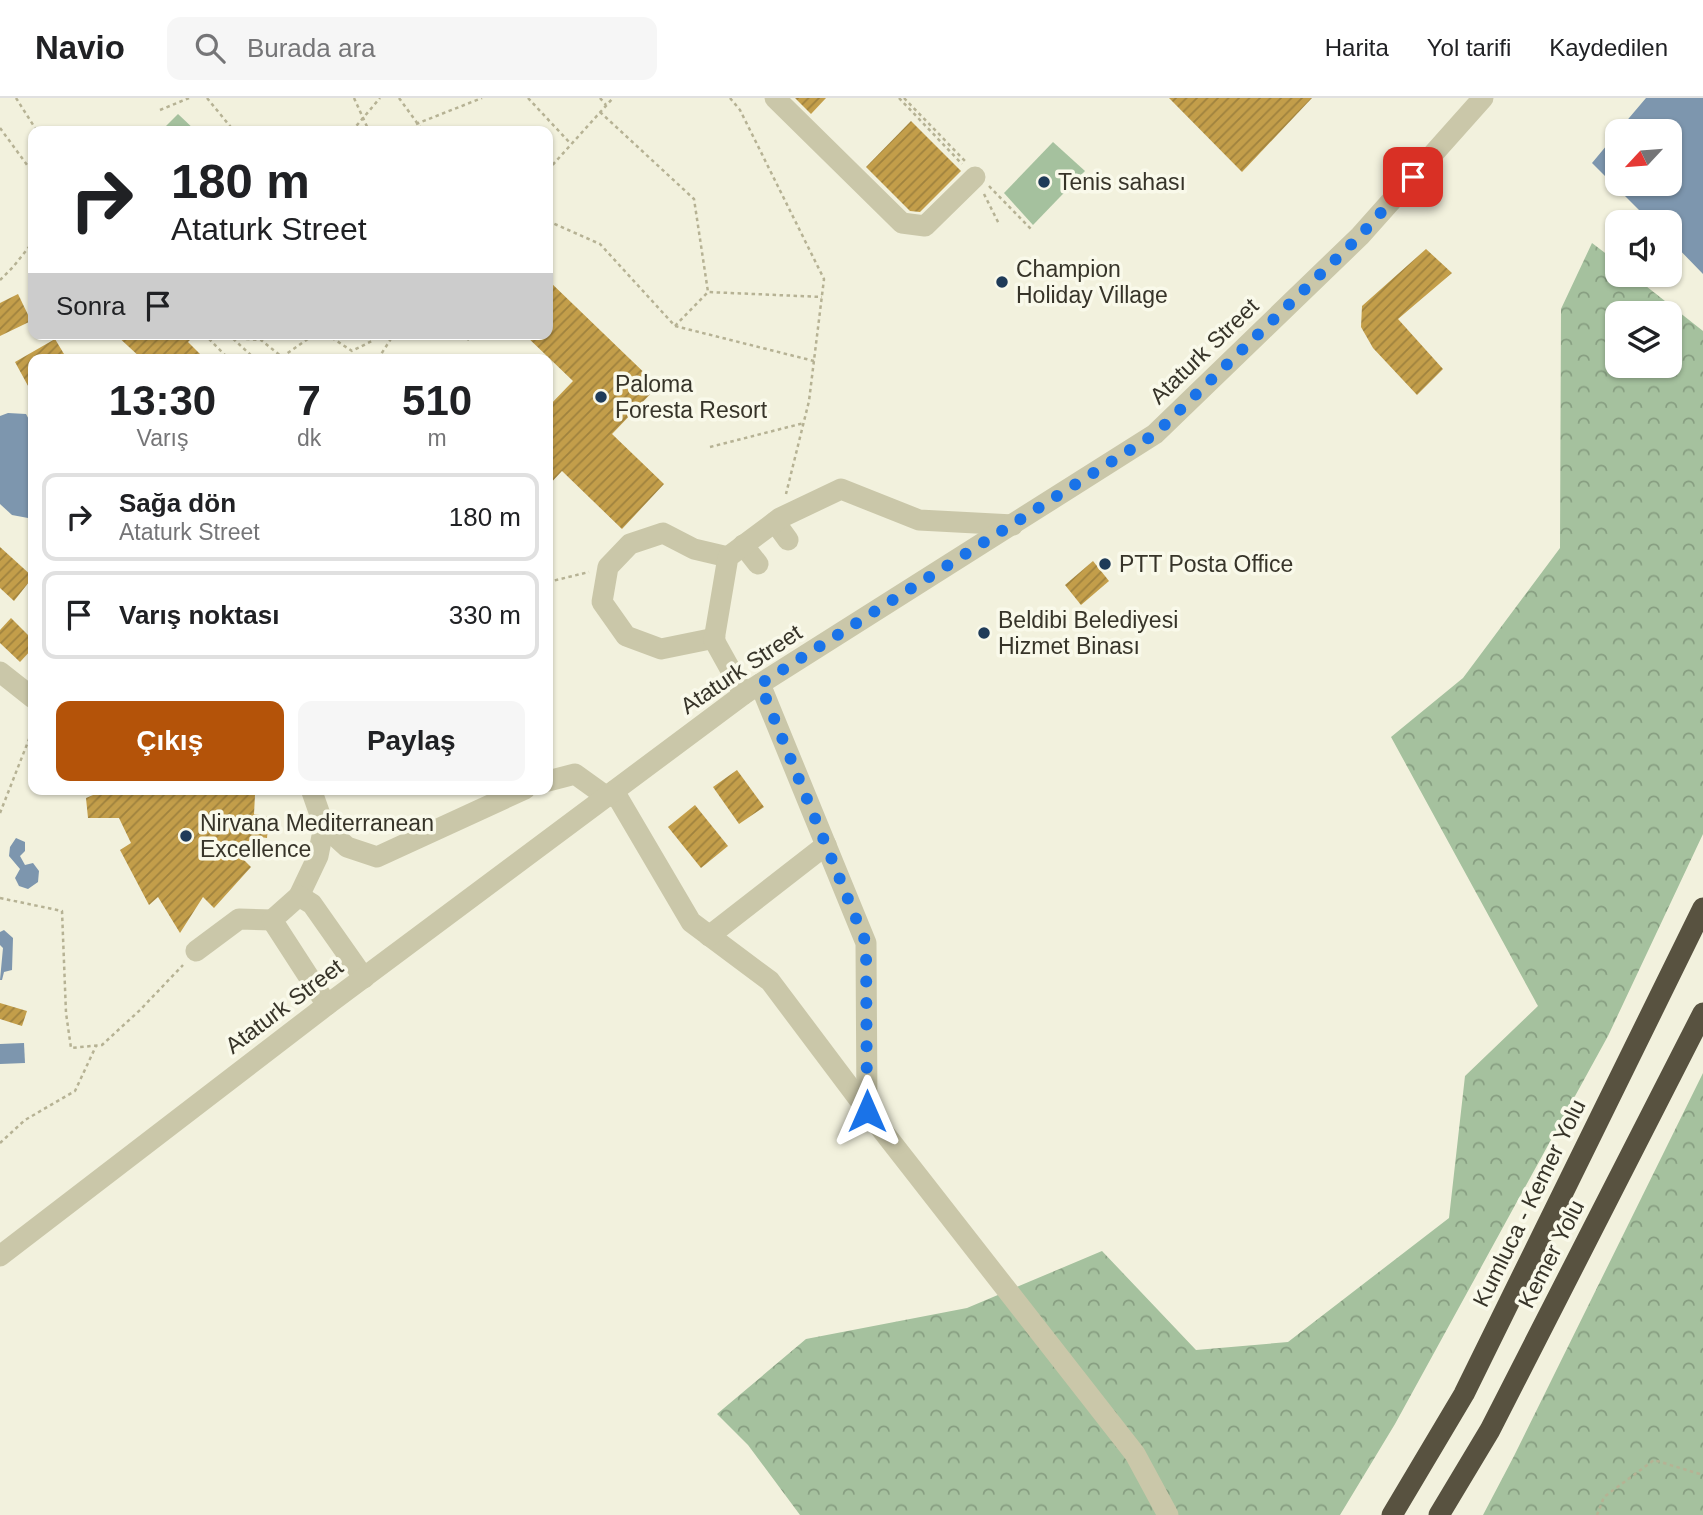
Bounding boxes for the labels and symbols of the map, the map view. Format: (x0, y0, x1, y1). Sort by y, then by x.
north arrow (1605, 119, 1682, 196)
pin (1383, 147, 1443, 207)
place label: Tenis sahası (1058, 169, 1186, 195)
marker: Tenis sahası (1036, 174, 1052, 190)
place label: Champion Holiday Village (1016, 256, 1168, 308)
marker: Champion Holiday Village (994, 274, 1010, 290)
street label: Ataturk Street (1144, 292, 1264, 409)
place label: Paloma Foresta Resort (615, 371, 768, 423)
marker: Paloma Foresta Resort (593, 389, 609, 405)
place label: PTT Posta Office (1119, 551, 1293, 577)
marker: PTT Posta Office (1097, 556, 1113, 572)
place label: Beldibi Belediyesi Hizmet Binası (998, 607, 1178, 659)
street label: Ataturk Street (675, 619, 807, 719)
marker: Beldibi Belediyesi Hizmet Binası (976, 625, 992, 641)
place label: Nirvana Mediterranean Excellence (200, 810, 434, 862)
marker: Nirvana Mediterranean Excellence (178, 828, 194, 844)
street label: Ataturk Street (220, 953, 348, 1059)
position arrow (830, 1074, 904, 1148)
street label: Kumluca - Kemer Yolu (1467, 1094, 1591, 1312)
street label: Kemer Yolu (1512, 1195, 1590, 1313)

